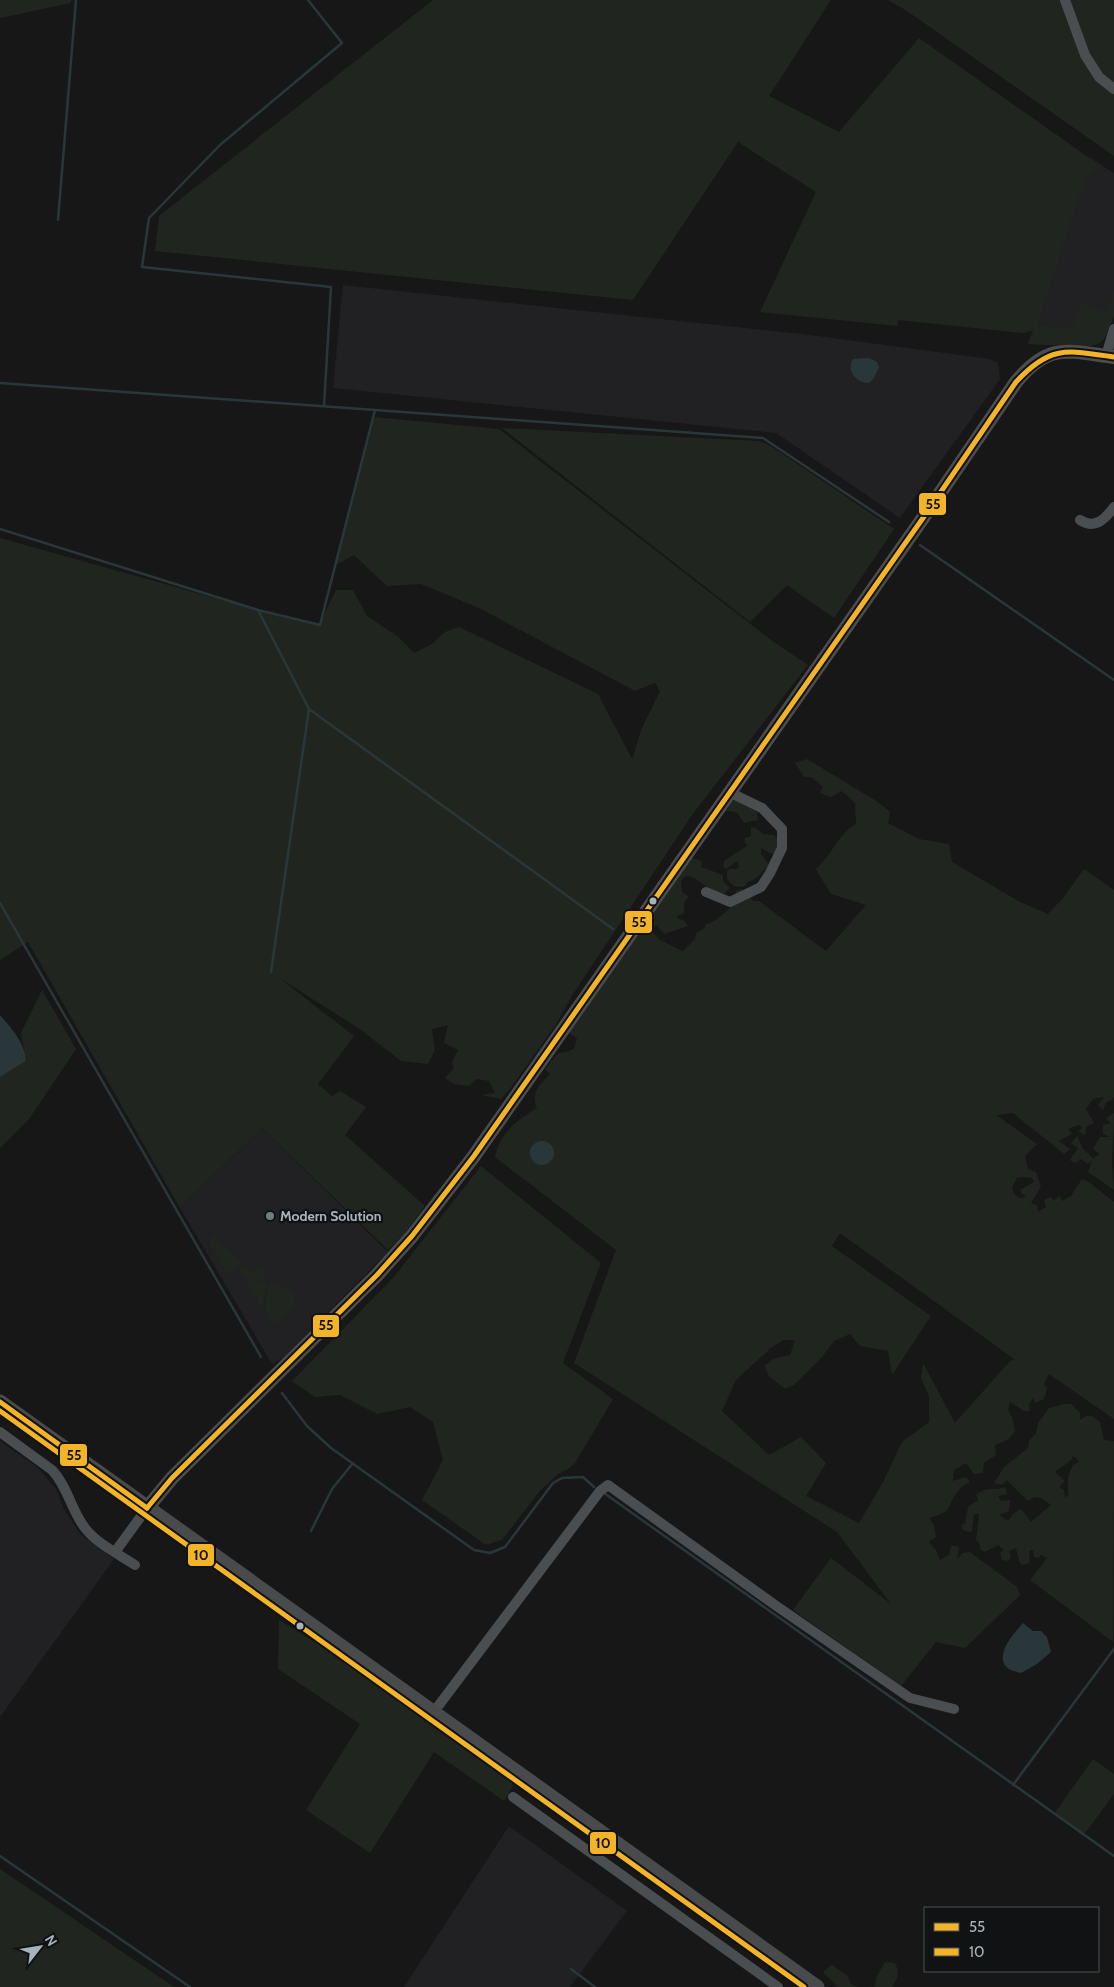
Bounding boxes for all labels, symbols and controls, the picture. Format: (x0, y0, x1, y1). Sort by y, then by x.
line badge: 55 (918, 492, 947, 516)
text: 55 (925, 495, 941, 513)
unlabelled marker (648, 896, 658, 906)
line badge: 55 (624, 910, 653, 934)
text: 55 (631, 913, 647, 931)
place label: Modern Solution (280, 1207, 382, 1225)
marker: Modern Solution (264, 1210, 276, 1222)
line badge: 55 (312, 1314, 340, 1338)
text: 55 (318, 1316, 334, 1334)
line badge: 55 (59, 1443, 88, 1467)
text: 55 (66, 1446, 82, 1464)
line badge: 10 (187, 1543, 215, 1567)
text: 10 (193, 1546, 209, 1564)
unlabelled marker (295, 1621, 305, 1631)
line badge: 10 (589, 1831, 617, 1855)
text: 10 (595, 1834, 611, 1852)
legend (924, 1907, 1099, 1972)
text: 55 (969, 1918, 985, 1936)
north arrow (15, 1922, 65, 1972)
text: N (41, 1931, 61, 1949)
text: 10 (969, 1943, 984, 1961)

